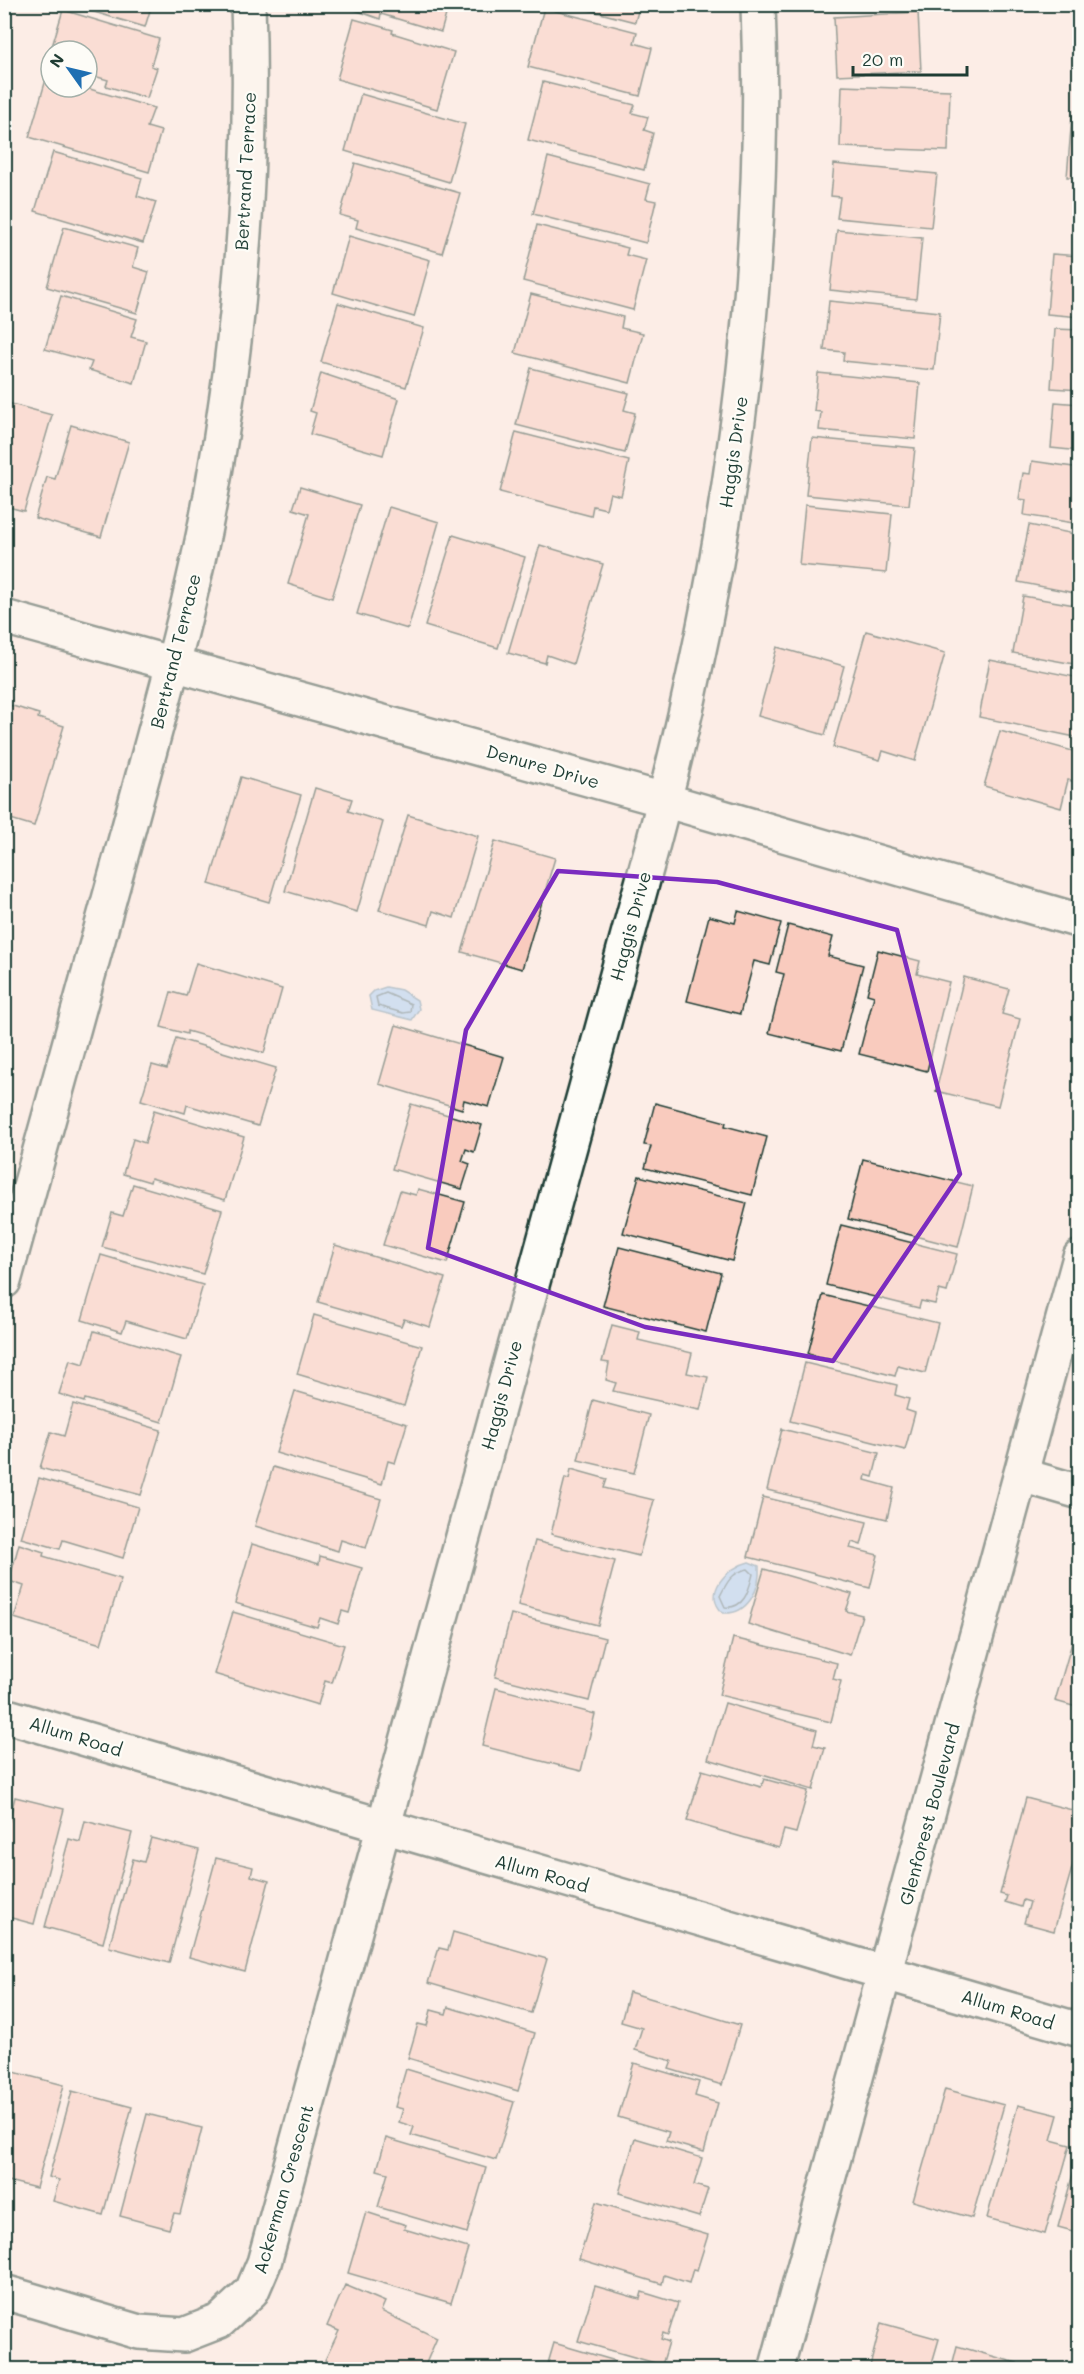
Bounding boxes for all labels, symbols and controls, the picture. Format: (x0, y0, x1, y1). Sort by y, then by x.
north arrow (39, 39, 99, 99)
scale bar (853, 39, 967, 77)
text: 20 m (862, 47, 903, 71)
text: N (44, 49, 68, 71)
street label: Bertrand Terrace (229, 91, 261, 251)
street label: Haggis Drive (713, 395, 753, 509)
street label: Bertrand Terrace (144, 571, 206, 731)
street label: Denure Drive (484, 738, 602, 794)
street label: Haggis Drive (604, 869, 656, 983)
street label: Haggis Drive (475, 1338, 527, 1452)
street label: Allum Road (26, 1710, 126, 1762)
street label: Glenforest Boulevard (893, 1720, 965, 1908)
street label: Allum Road (492, 1848, 592, 1898)
street label: Allum Road (958, 1983, 1058, 2035)
street label: Ackerman Crescent (247, 2101, 319, 2277)

